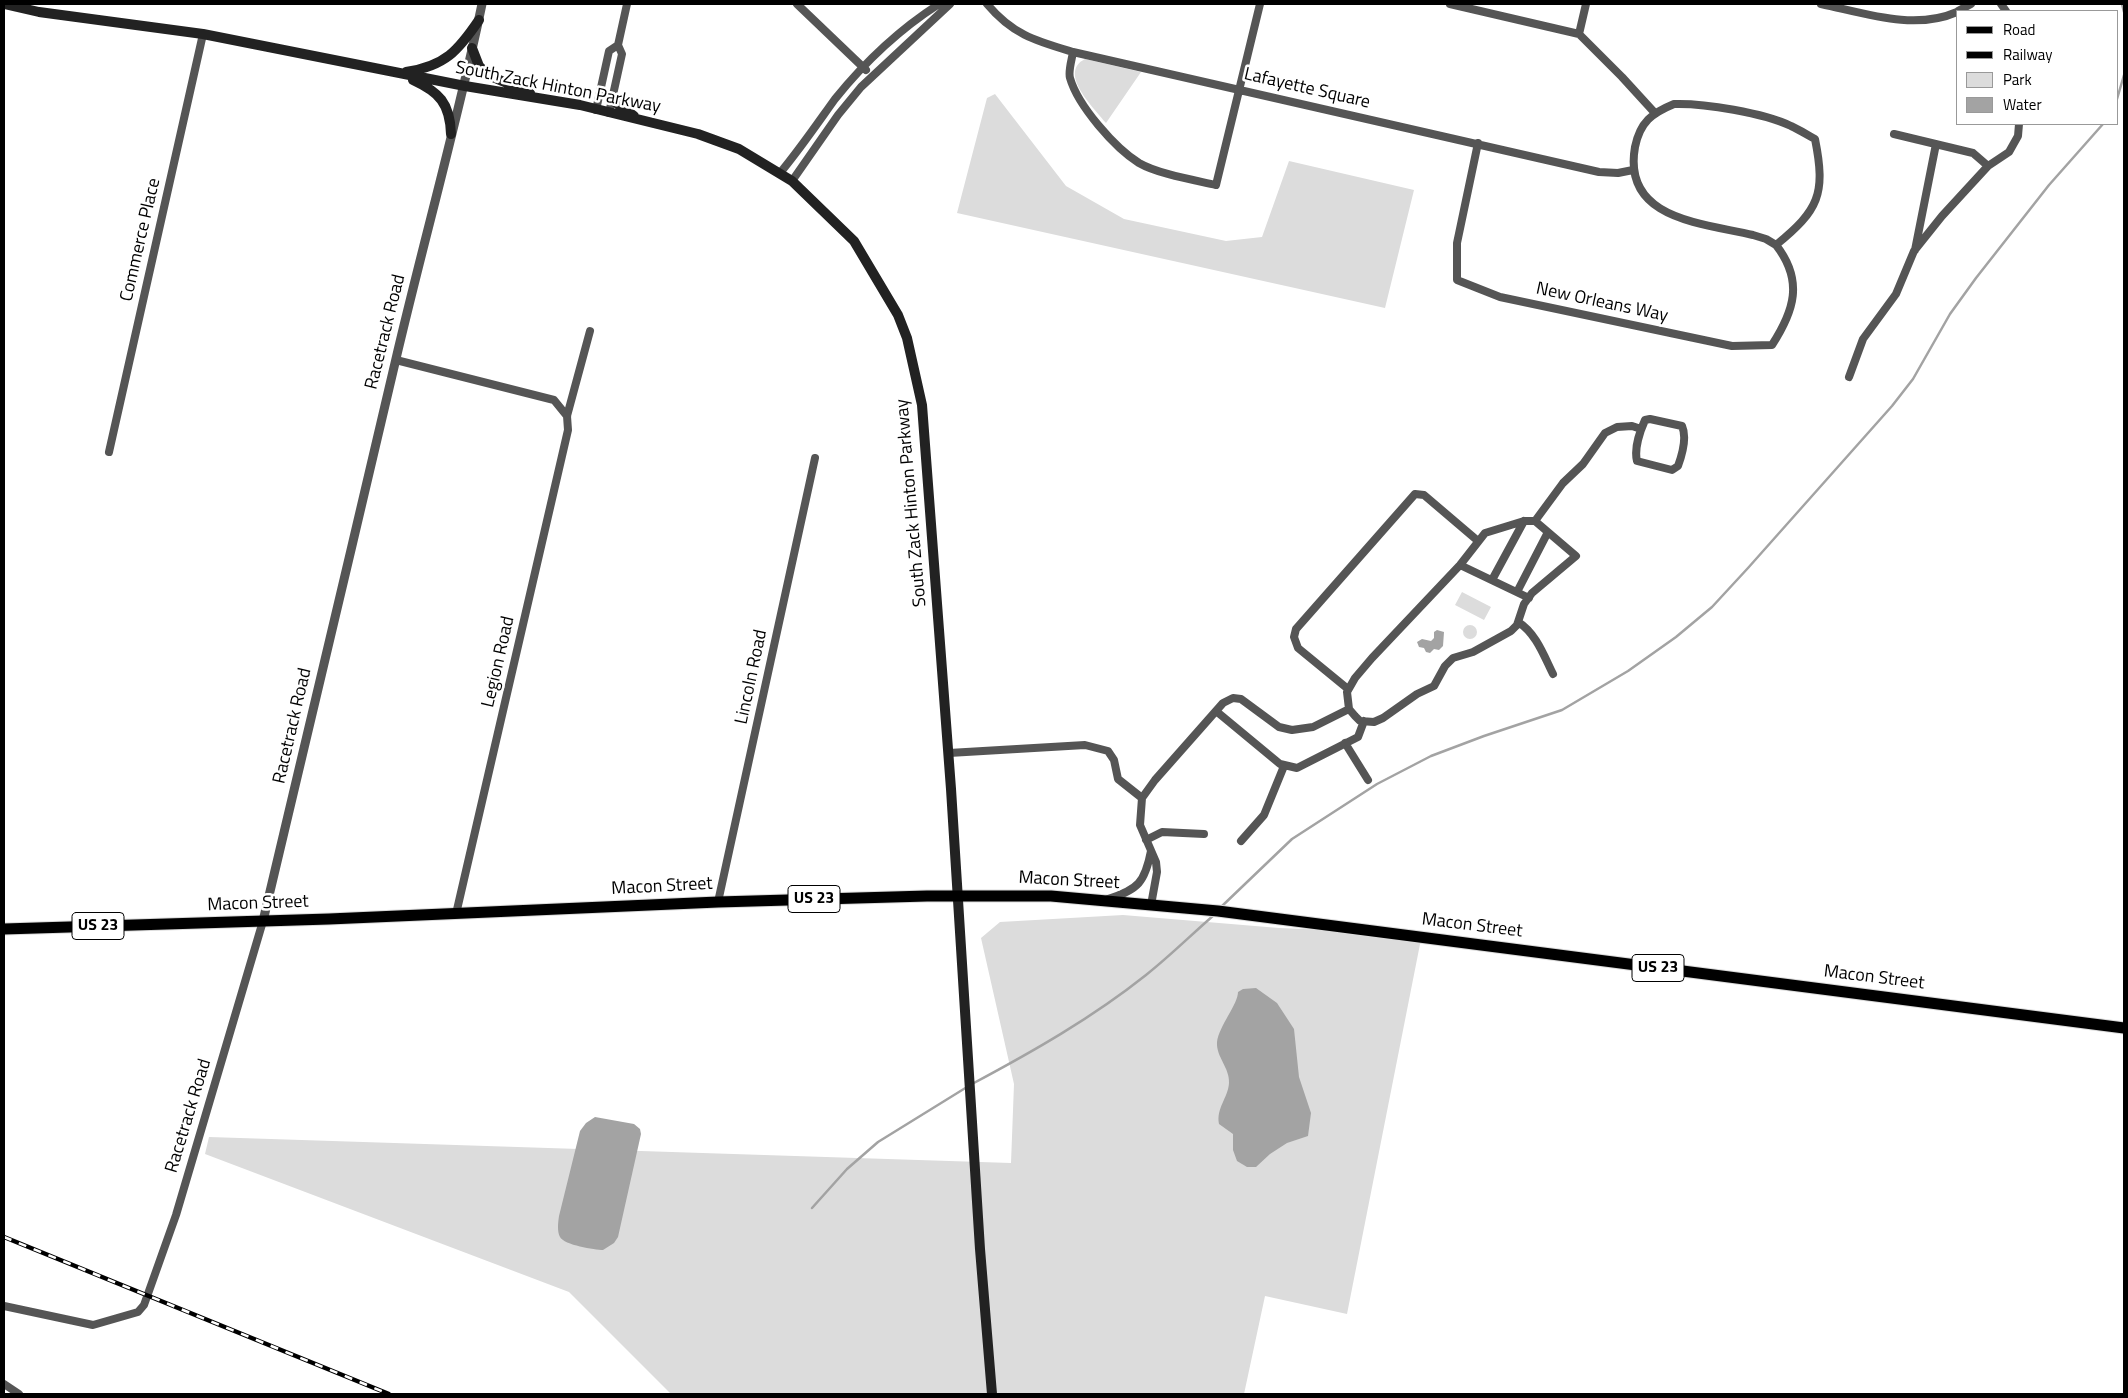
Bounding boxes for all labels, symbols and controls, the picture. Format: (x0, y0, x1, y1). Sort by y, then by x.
legend (1956, 10, 2118, 125)
text: Road (2003, 18, 2035, 41)
text: Railway (2003, 43, 2053, 66)
street label: South Zack Hinton Parkway (454, 57, 662, 119)
street label: Lafayette Square (1242, 64, 1372, 114)
text: Park (2003, 68, 2032, 91)
text: Water (2003, 93, 2042, 116)
street label: Commerce Place (116, 176, 166, 304)
street label: Racetrack Road (361, 272, 411, 392)
street label: New Orleans Way (1534, 278, 1670, 328)
street label: South Zack Hinton Parkway (892, 398, 932, 608)
street label: Legion Road (478, 614, 520, 710)
street label: Lincoln Road (731, 628, 773, 726)
street label: Racetrack Road (269, 666, 317, 786)
street label: Macon Street (1018, 868, 1120, 894)
street label: Macon Street (611, 874, 713, 900)
road number: US 23 (788, 886, 840, 912)
street label: Macon Street (207, 891, 309, 917)
street label: Macon Street (1420, 909, 1524, 943)
road number: US 23 (72, 912, 124, 939)
road number: US 23 (1632, 954, 1684, 981)
street label: Macon Street (1822, 961, 1926, 995)
street label: Racetrack Road (161, 1056, 217, 1176)

